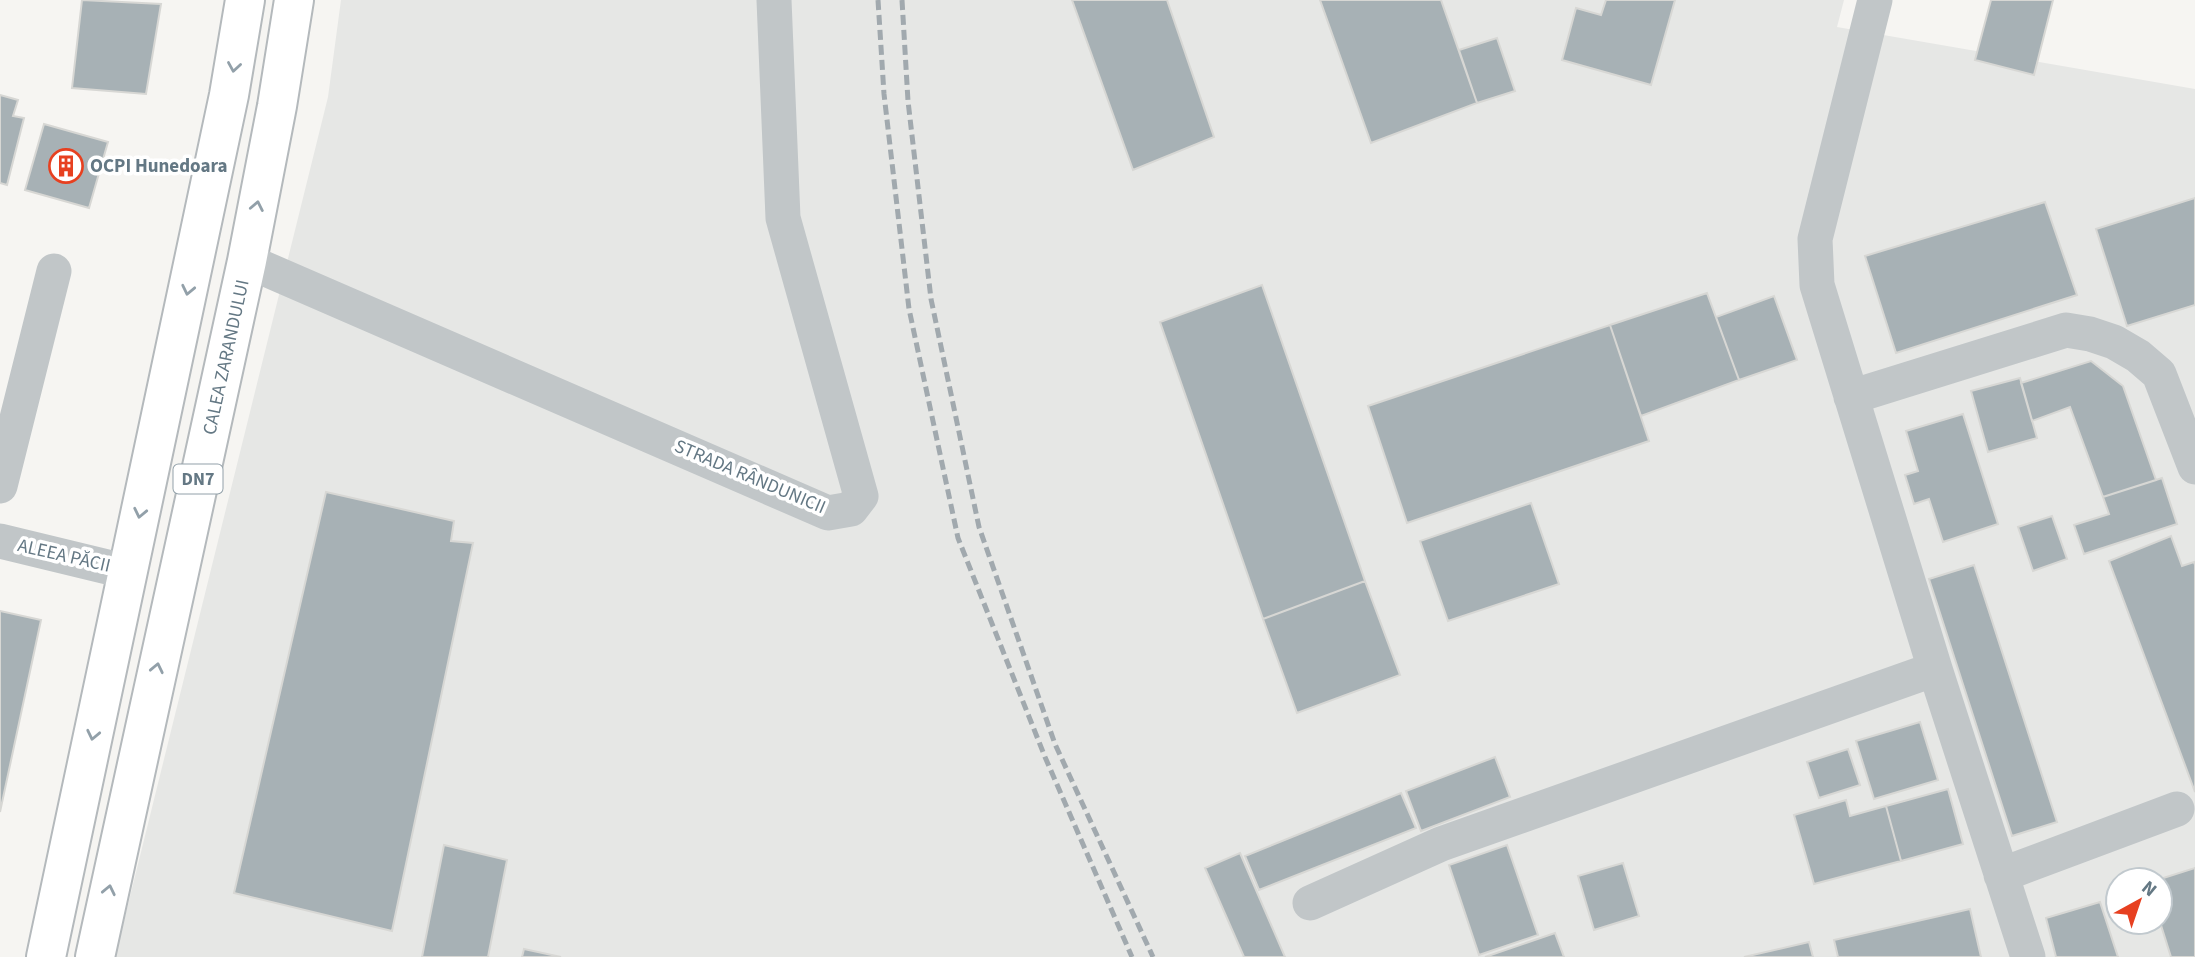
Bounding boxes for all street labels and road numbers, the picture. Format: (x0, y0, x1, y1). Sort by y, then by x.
street label: CALEA ZARANDULUI (196, 277, 256, 437)
street label: STRADA RÂNDUNICII (670, 433, 830, 521)
road number: DN7 (174, 464, 222, 494)
street label: ALEEA PĂCII (15, 532, 113, 580)

